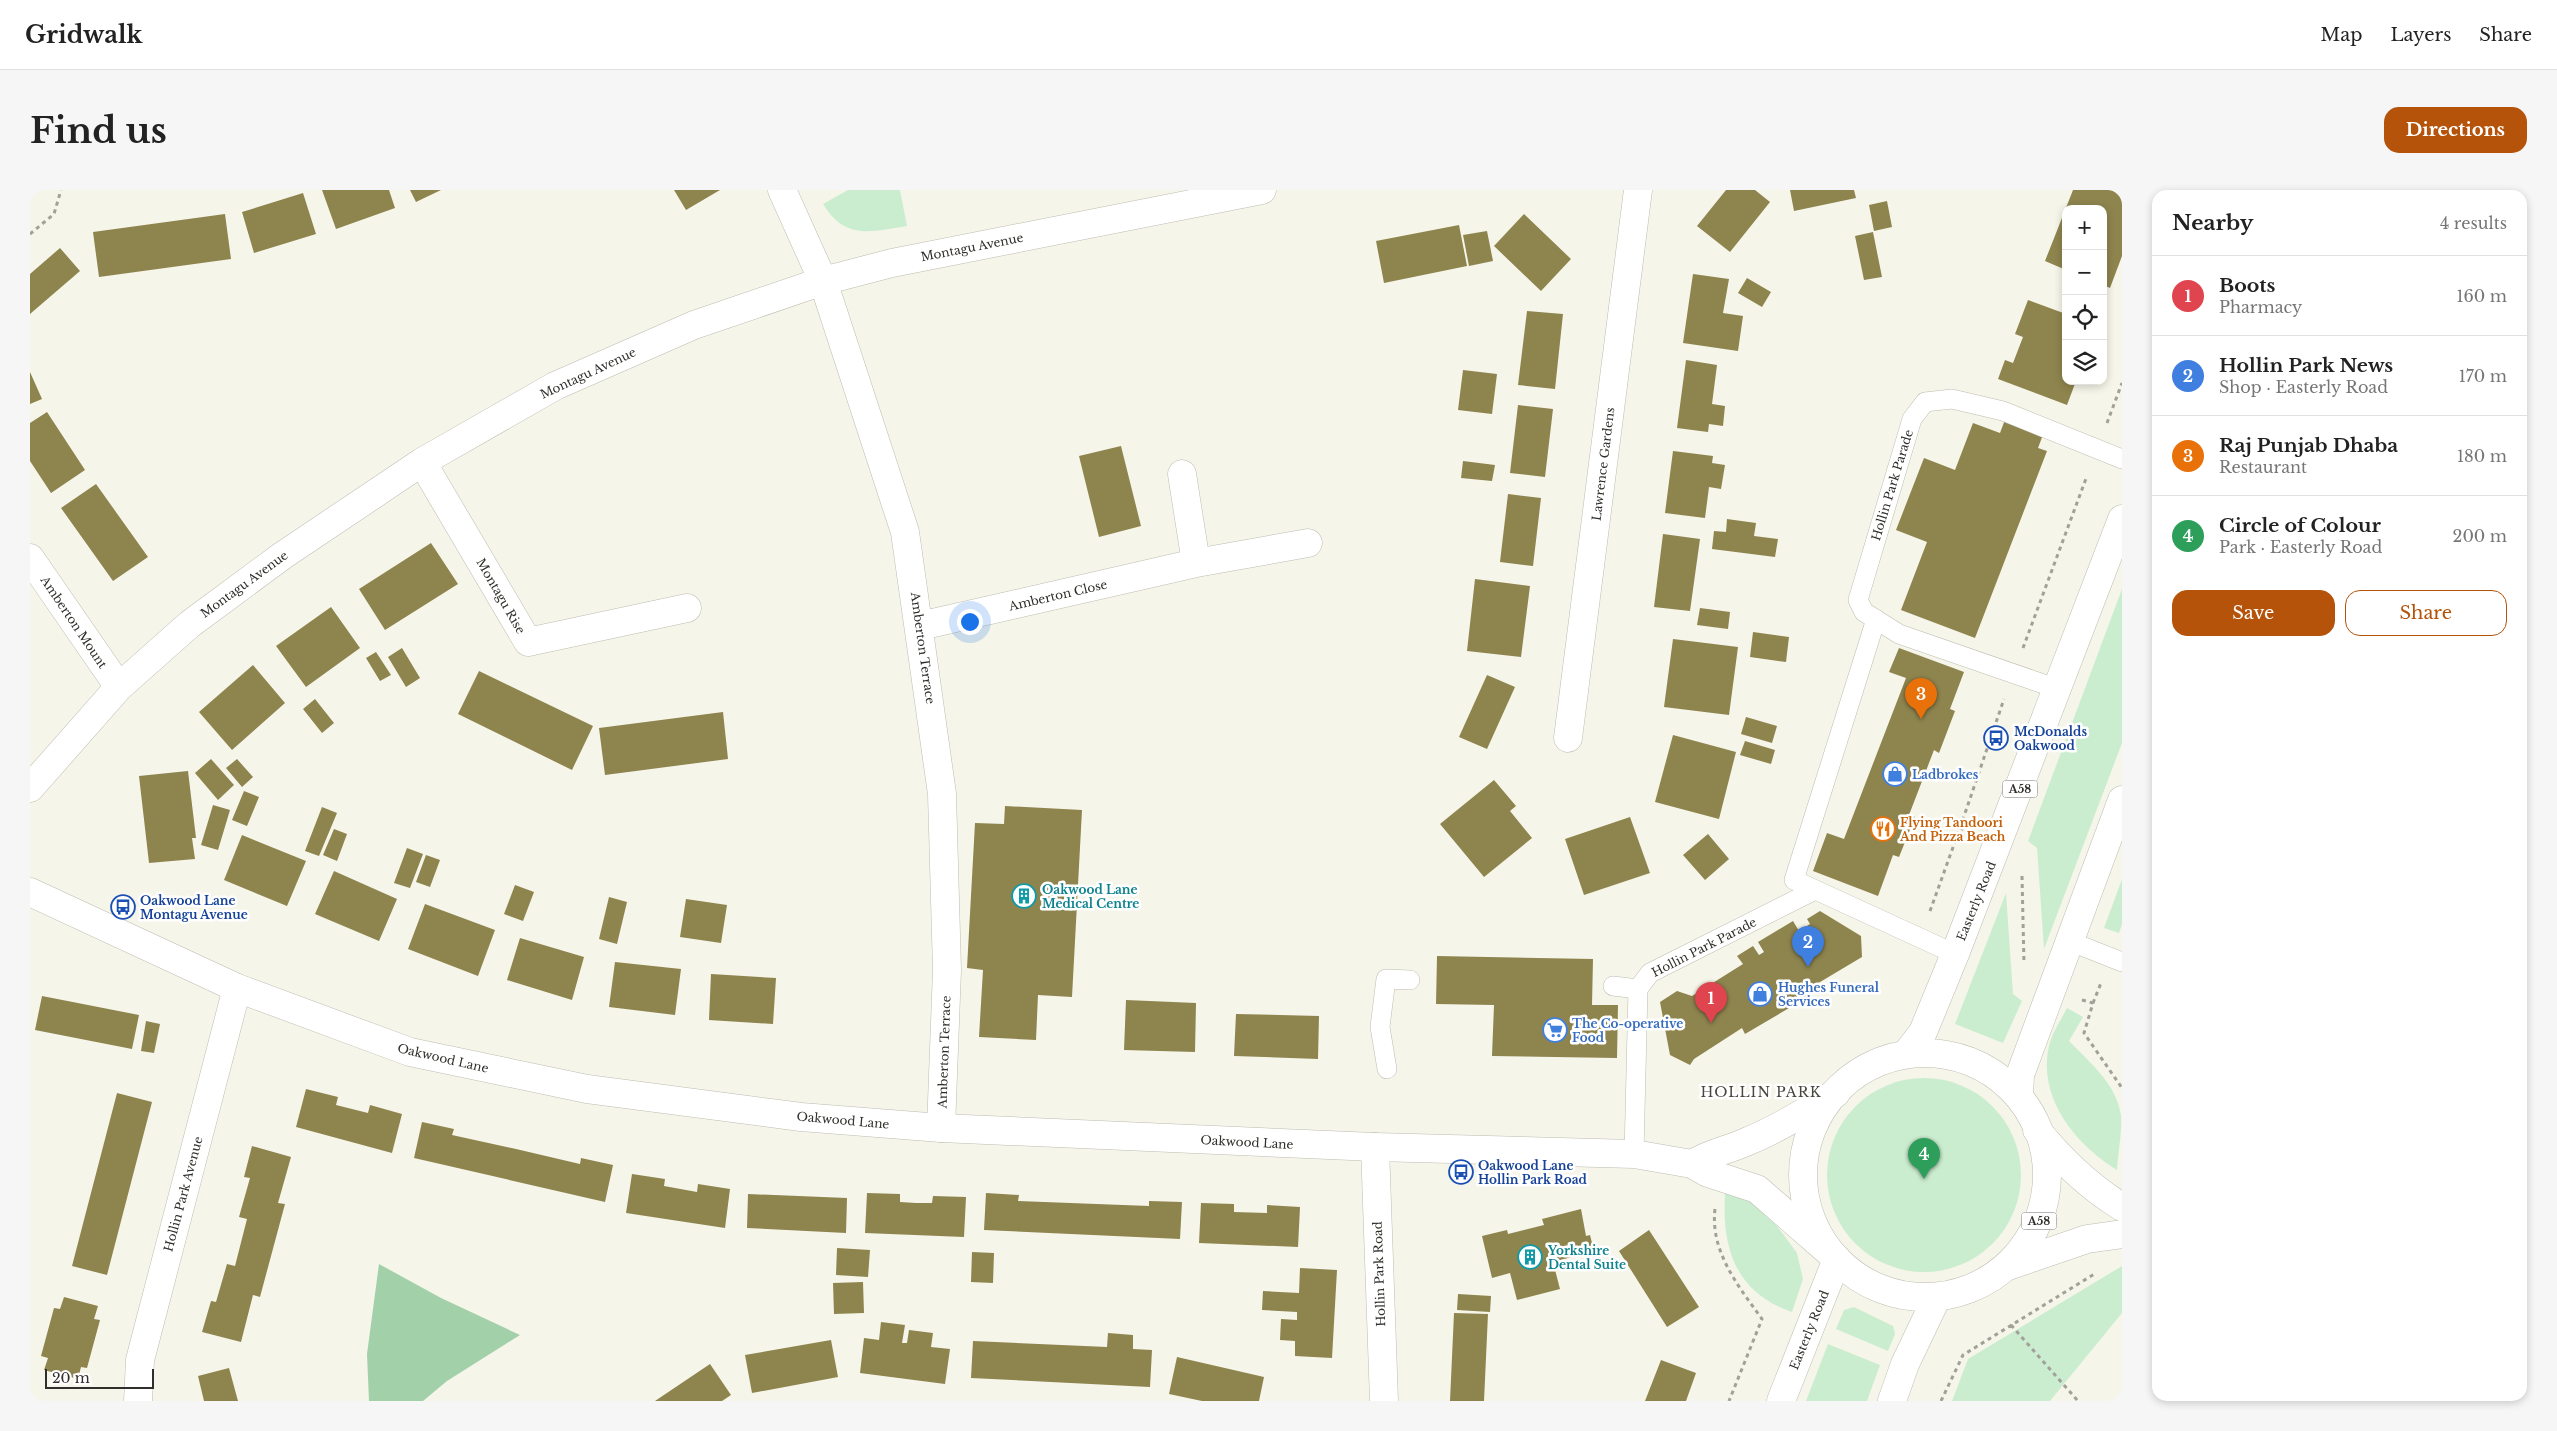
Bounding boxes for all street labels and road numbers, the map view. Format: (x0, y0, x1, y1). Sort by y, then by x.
street label: Montagu Avenue (920, 230, 1025, 264)
street label: Montagu Avenue (538, 344, 638, 402)
street label: Lawrence Gardens (1589, 406, 1617, 522)
street label: Hollin Park Parade (1868, 427, 1916, 542)
street label: Montagu Avenue (198, 547, 291, 621)
street label: Montagu Rise (473, 556, 529, 636)
street label: Amberton Mount (37, 572, 111, 671)
street label: Amberton Close (1006, 576, 1109, 614)
street label: Amberton Terrace (908, 590, 938, 705)
road number: A58 (2002, 780, 2038, 798)
street label: Easterly Road (1953, 859, 1999, 943)
street label: Hollin Park Parade (1649, 914, 1759, 980)
street label: Amberton Terrace (934, 995, 953, 1110)
street label: Oakwood Lane (396, 1040, 490, 1076)
street label: Oakwood Lane (796, 1108, 890, 1132)
street label: Oakwood Lane (1200, 1132, 1294, 1152)
street label: Hollin Park Avenue (160, 1135, 206, 1253)
road number: A58 (2022, 1212, 2056, 1230)
street label: Hollin Park Road (1370, 1221, 1388, 1327)
street label: Easterly Road (1786, 1288, 1832, 1372)

